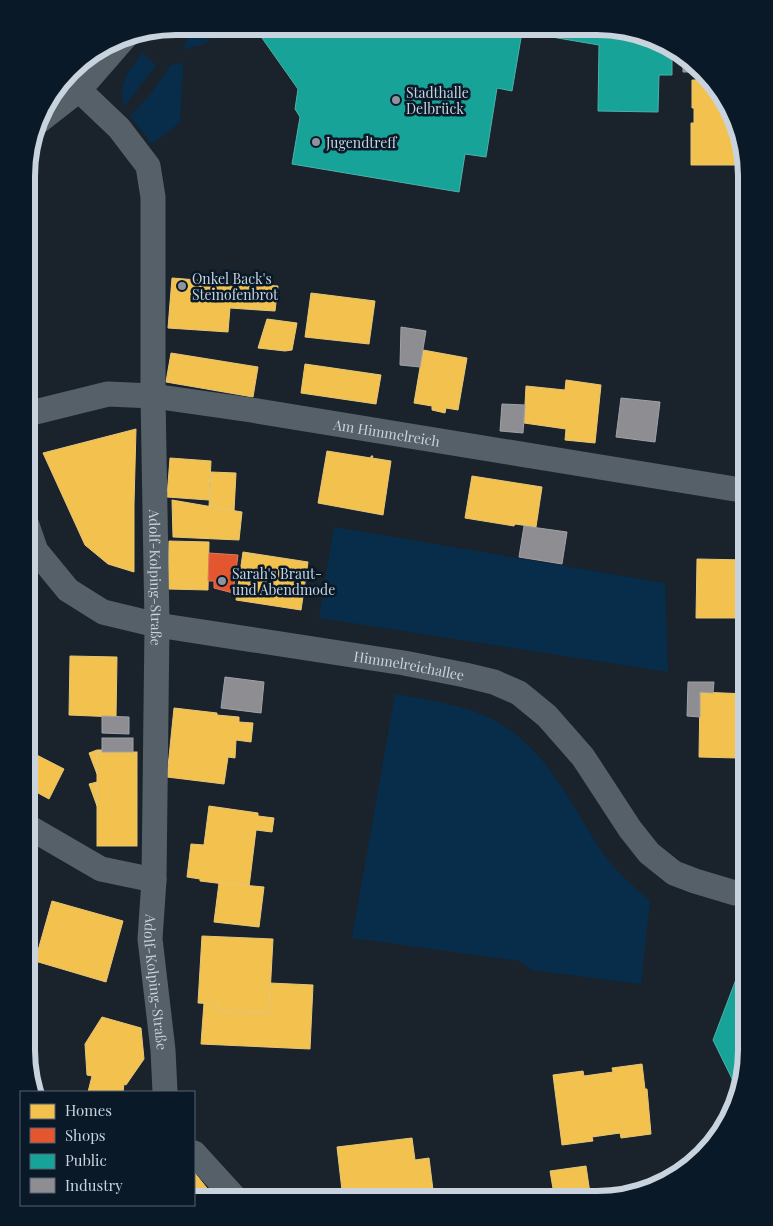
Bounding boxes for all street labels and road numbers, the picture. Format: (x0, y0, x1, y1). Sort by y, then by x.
street label: Am Himmelreich (331, 414, 442, 450)
street label: Adolf-Kolping-Straße (145, 508, 167, 646)
street label: Himmelreichallee (352, 646, 466, 684)
street label: Adolf-Kolping-Straße (141, 913, 172, 1051)

